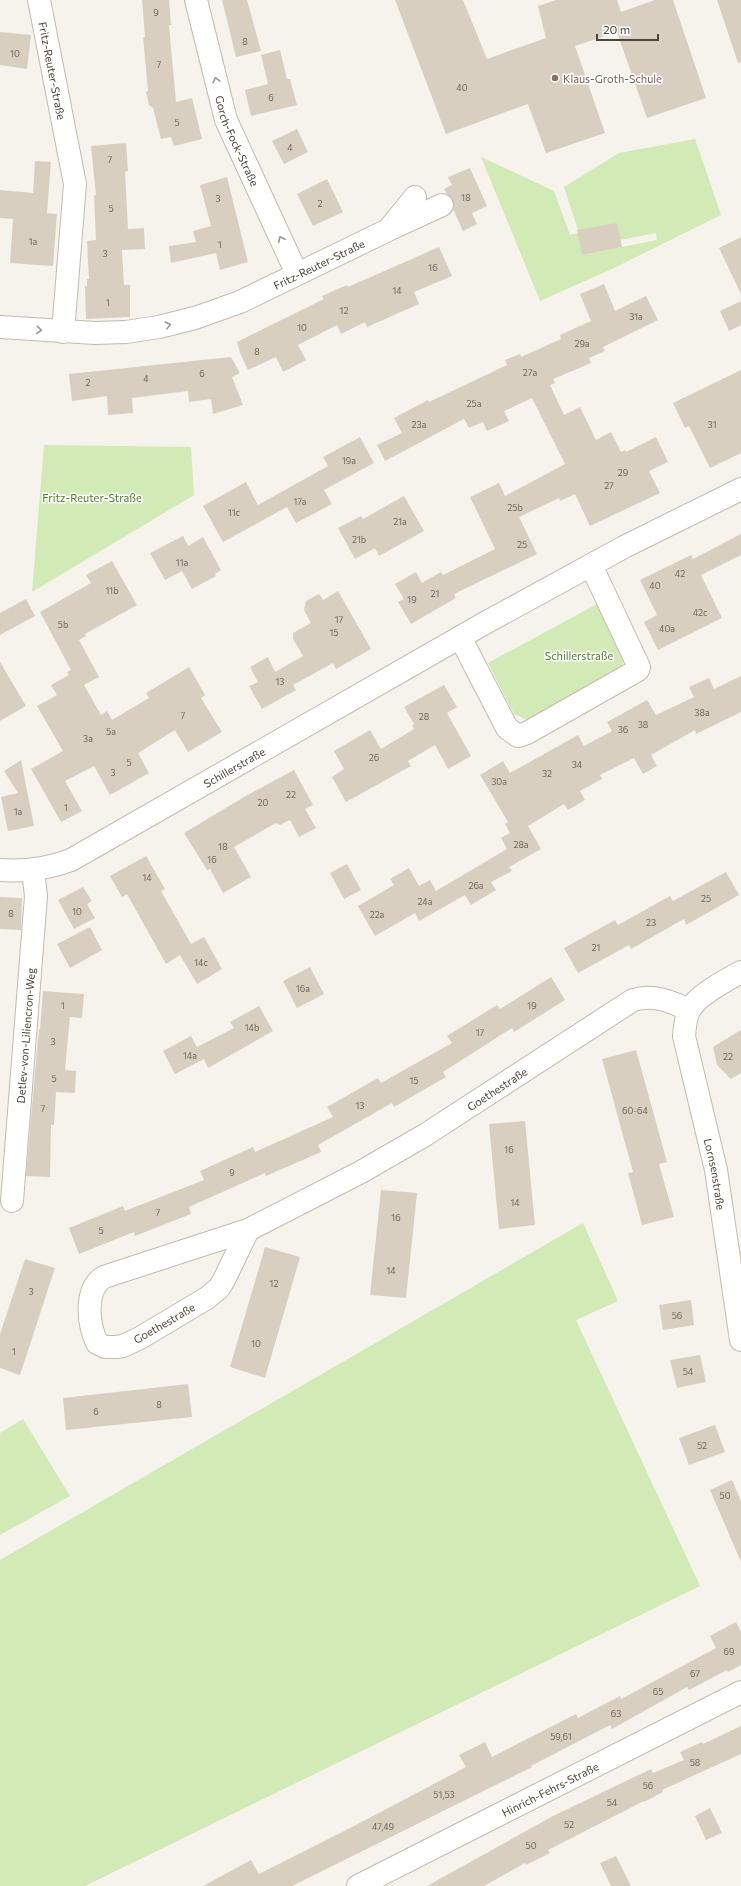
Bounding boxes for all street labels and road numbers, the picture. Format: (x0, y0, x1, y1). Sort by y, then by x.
street label: Fritz-Reuter-Straße (37, 20, 69, 121)
street label: Gorch-Fock-Straße (214, 94, 262, 188)
street label: Fritz-Reuter-Straße (271, 236, 367, 291)
street label: Schillerstraße (201, 744, 267, 789)
street label: Detlev-von-Liliencron-Weg (13, 967, 37, 1104)
street label: Goethestraße (464, 1064, 529, 1113)
street label: Lornsenstraße (702, 1137, 728, 1211)
street label: Goethestraße (131, 1300, 197, 1346)
street label: Hinrich-Fehrs-Straße (499, 1759, 600, 1819)

